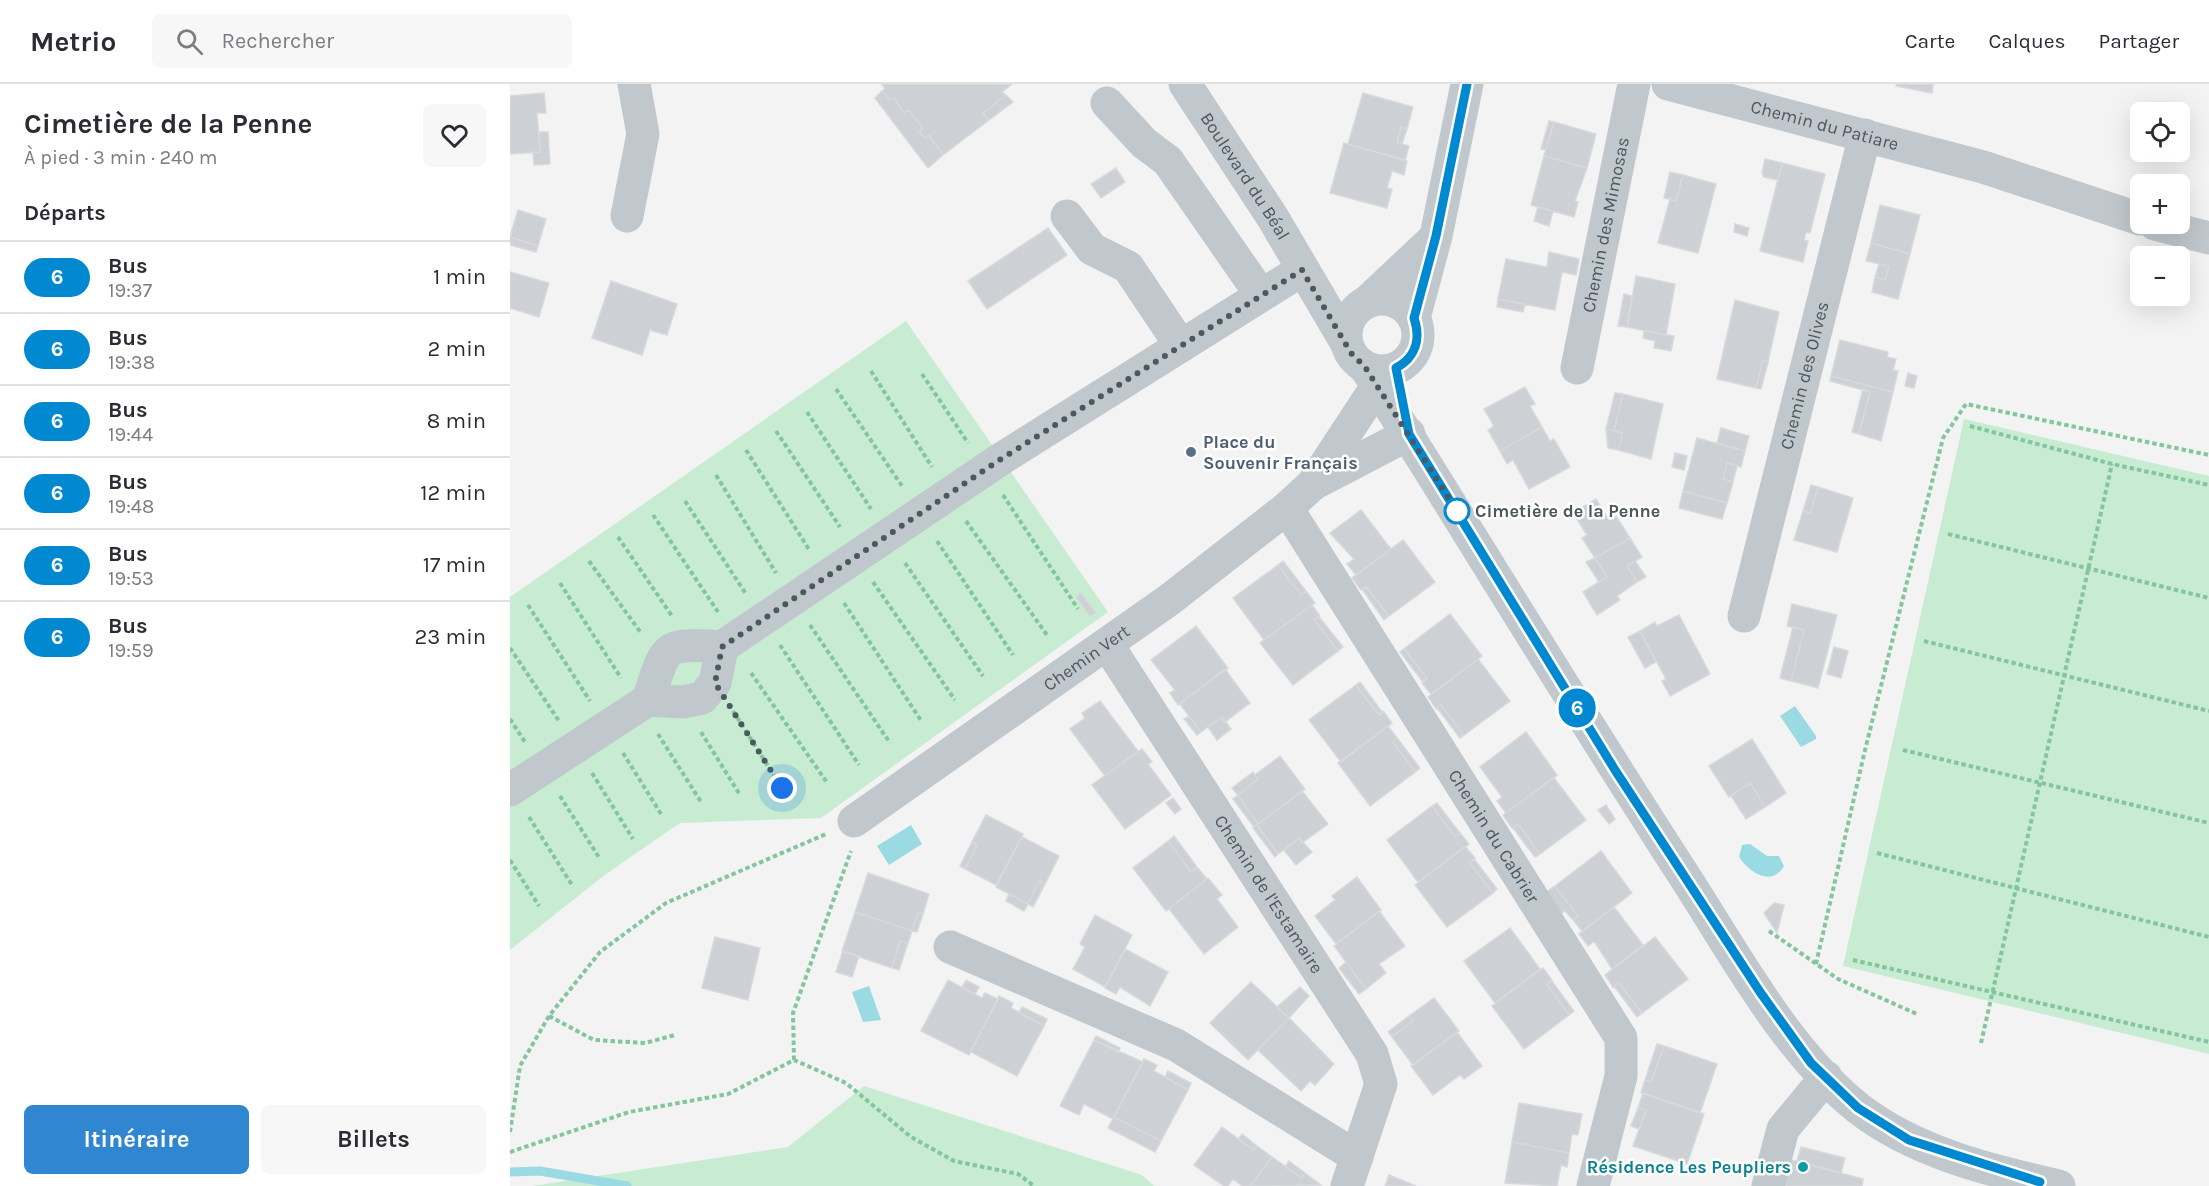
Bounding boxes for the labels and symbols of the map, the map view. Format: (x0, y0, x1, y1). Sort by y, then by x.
street label: Chemin du Patiare (1748, 95, 1901, 155)
street label: Boulevard du Béal (1196, 108, 1294, 244)
street label: Chemin des Mimosas (1577, 135, 1634, 314)
street label: Chemin des Olives (1775, 299, 1834, 452)
place label: Place du Souvenir Français (1203, 431, 1358, 474)
marker: Place du Souvenir Français (1184, 445, 1198, 459)
marker: Cimetière de la Penne (1444, 498, 1470, 524)
place label: Cimetière de la Penne (1475, 500, 1660, 522)
street label: Chemin Vert (1039, 620, 1134, 696)
line badge: 6 (1558, 688, 1596, 728)
street label: Chemin du Cabrier (1444, 765, 1544, 908)
your location (767, 773, 797, 803)
street label: Chemin de l'Estamaire (1209, 811, 1328, 978)
place label: Résidence Les Peupliers (1587, 1156, 1791, 1178)
marker: Résidence Les Peupliers (1796, 1160, 1810, 1174)

